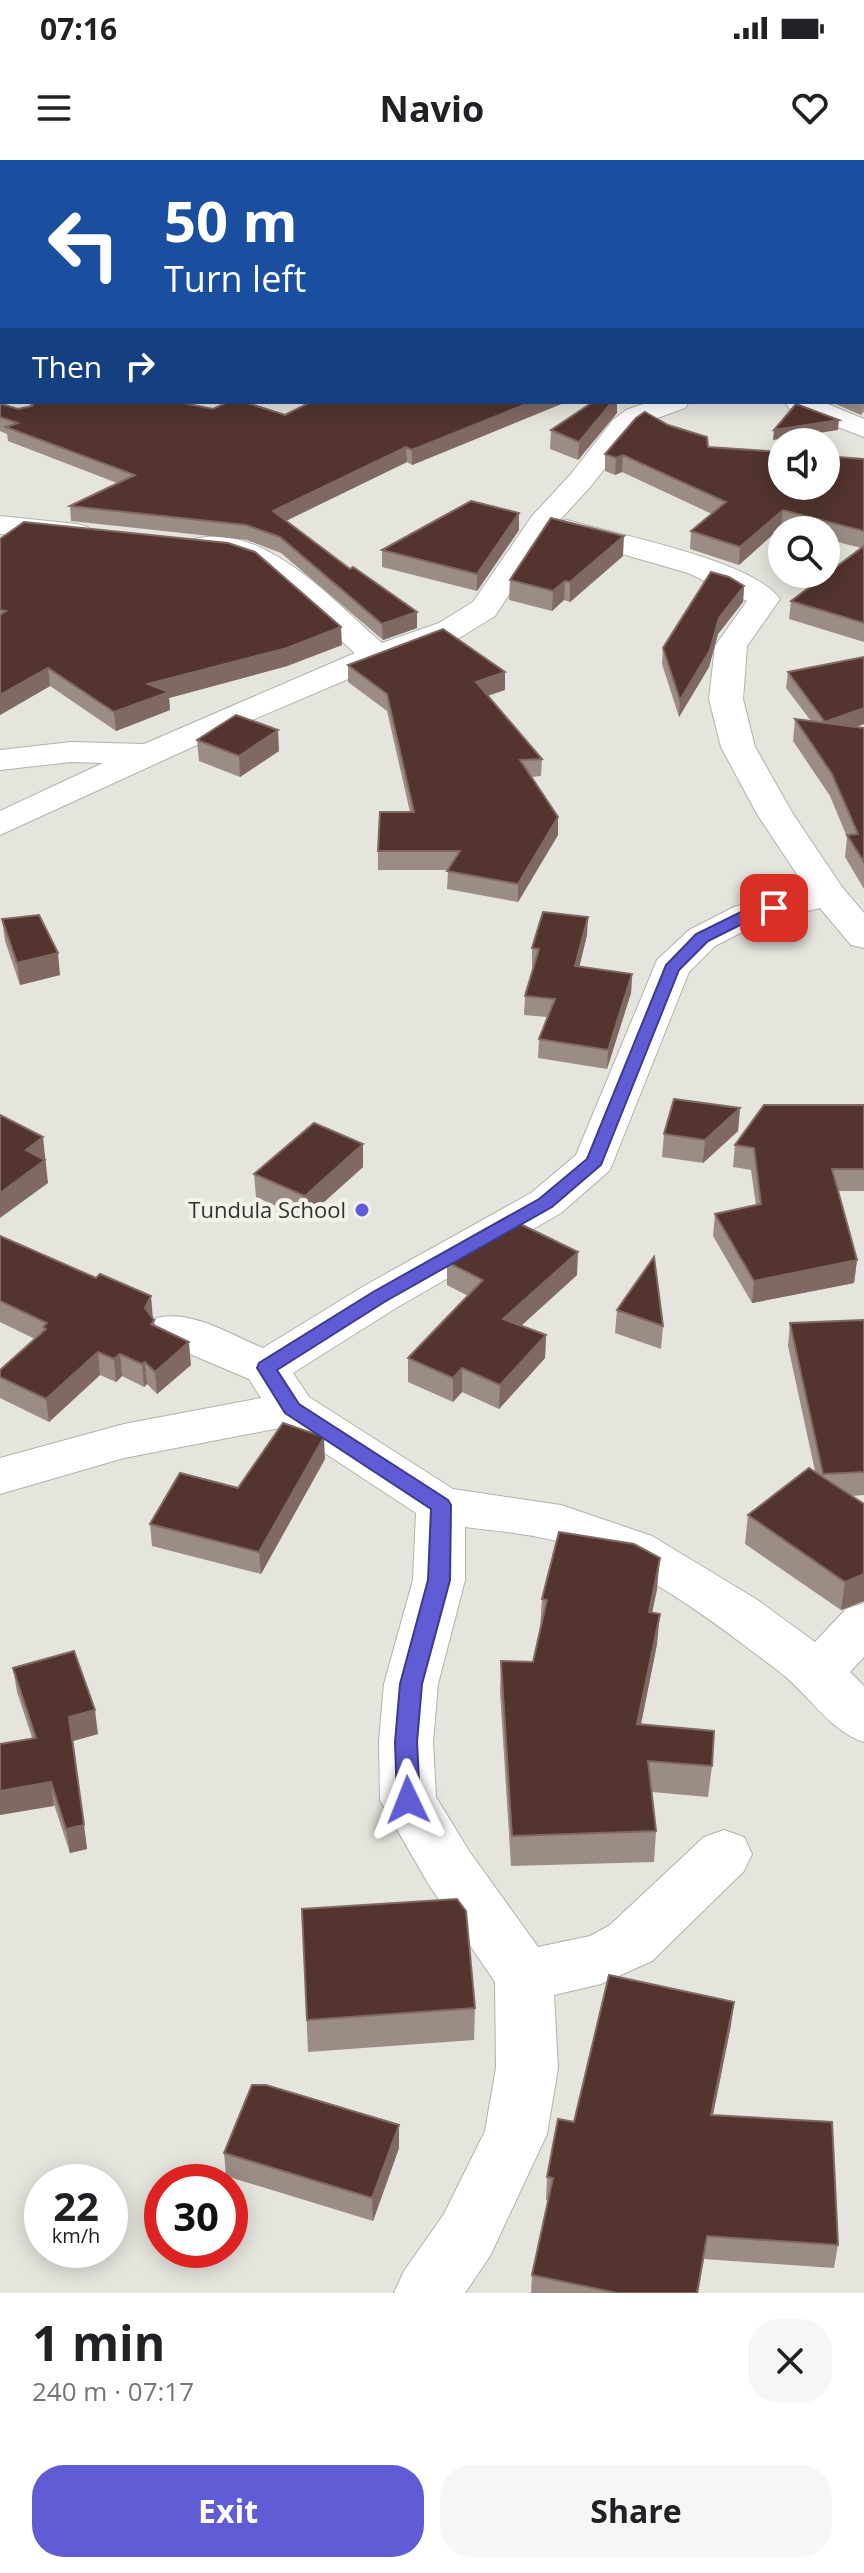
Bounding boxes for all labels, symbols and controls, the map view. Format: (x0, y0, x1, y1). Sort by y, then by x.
text: 07:16 (40, 8, 117, 49)
text: Navio (380, 84, 484, 133)
icon: menu (32, 86, 76, 130)
icon: heart (788, 86, 832, 130)
text: 50 m (164, 182, 298, 258)
icon: left (32, 192, 136, 296)
text: Turn left (164, 254, 306, 303)
icon: right (118, 344, 162, 388)
text: Then (32, 346, 102, 387)
map controls (768, 428, 840, 588)
button: sound (768, 428, 840, 500)
button: search (768, 516, 840, 588)
pin (740, 874, 808, 942)
icon: arrive (752, 886, 796, 930)
place label: Tundula School (188, 1194, 346, 1224)
marker: Tundula School (353, 1201, 371, 1219)
position arrow (366, 1758, 450, 1842)
speed limit sign: 30 (144, 2164, 248, 2268)
text: 22 (53, 2178, 99, 2233)
text: km/h (52, 2222, 100, 2249)
text: 1 min (32, 2310, 165, 2375)
button: close (748, 2319, 832, 2403)
text: 240 m · 07:17 (32, 2373, 194, 2409)
button: Exit (32, 2465, 424, 2557)
button: Share (440, 2465, 832, 2557)

